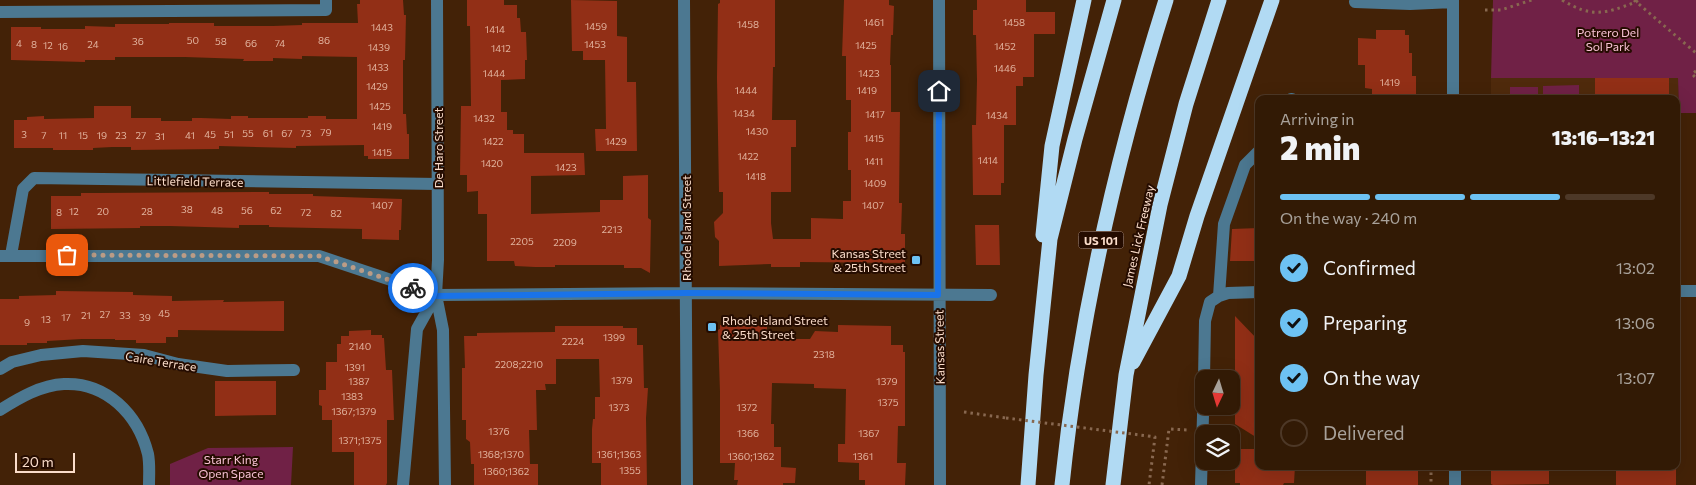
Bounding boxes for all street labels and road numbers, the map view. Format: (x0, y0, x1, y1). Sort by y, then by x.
street label: De Haro Street (431, 108, 445, 188)
street label: Littlefield Terrace (147, 173, 243, 189)
street label: Rhode Island Street (679, 175, 693, 281)
street label: James Lick Freeway (1119, 183, 1158, 289)
road number: US 101 (1078, 232, 1124, 248)
street label: Kansas Street (931, 309, 947, 384)
street label: Caire Terrace (124, 348, 198, 374)

